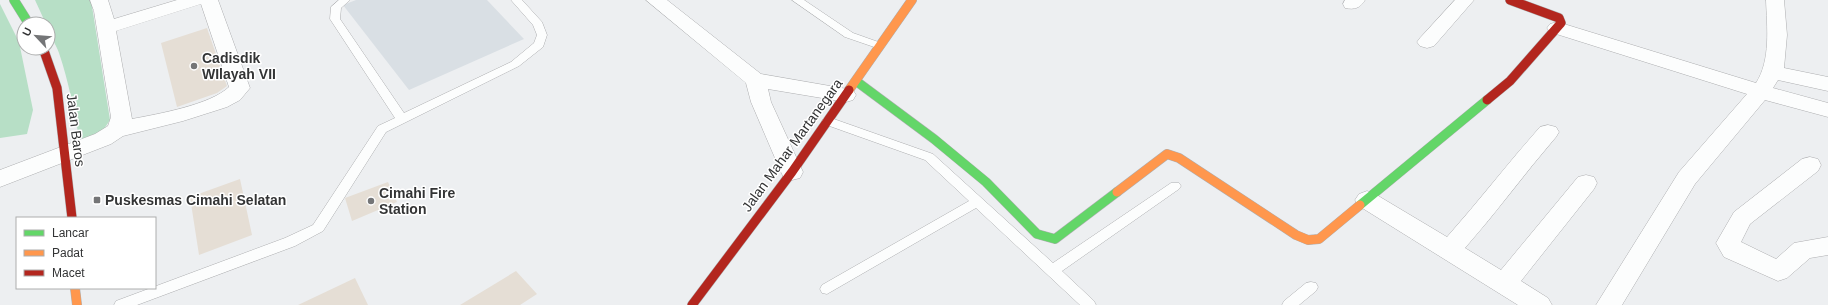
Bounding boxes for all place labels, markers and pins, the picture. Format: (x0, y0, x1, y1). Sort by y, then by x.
place label: Cadisdik WIlayah VII (202, 50, 276, 82)
marker: Cadisdik WIlayah VII (189, 61, 199, 71)
place label: Cimahi Fire Station (379, 185, 455, 217)
place label: Puskesmas Cimahi Selatan (105, 192, 286, 208)
marker: Puskesmas Cimahi Selatan (92, 195, 102, 205)
marker: Cimahi Fire Station (366, 196, 376, 206)

